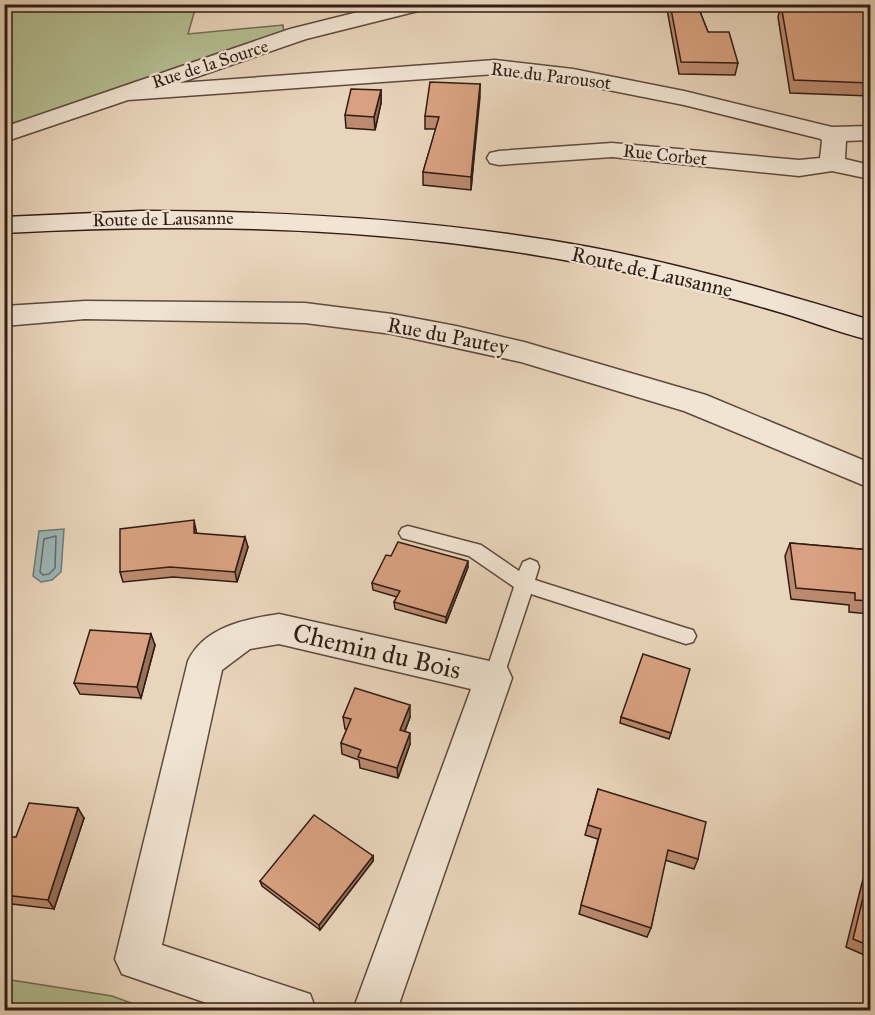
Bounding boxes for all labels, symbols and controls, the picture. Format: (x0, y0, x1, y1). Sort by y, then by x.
street label: Rue de la Source (149, 35, 271, 93)
street label: Rue du Parousot (490, 58, 613, 94)
street label: Rue Corbet (622, 140, 709, 170)
street label: Route de Lausanne (92, 207, 234, 231)
street label: Route de Lausanne (569, 241, 735, 303)
street label: Rue du Pautey (385, 312, 512, 361)
street label: Chemin du Bois (290, 616, 464, 686)

